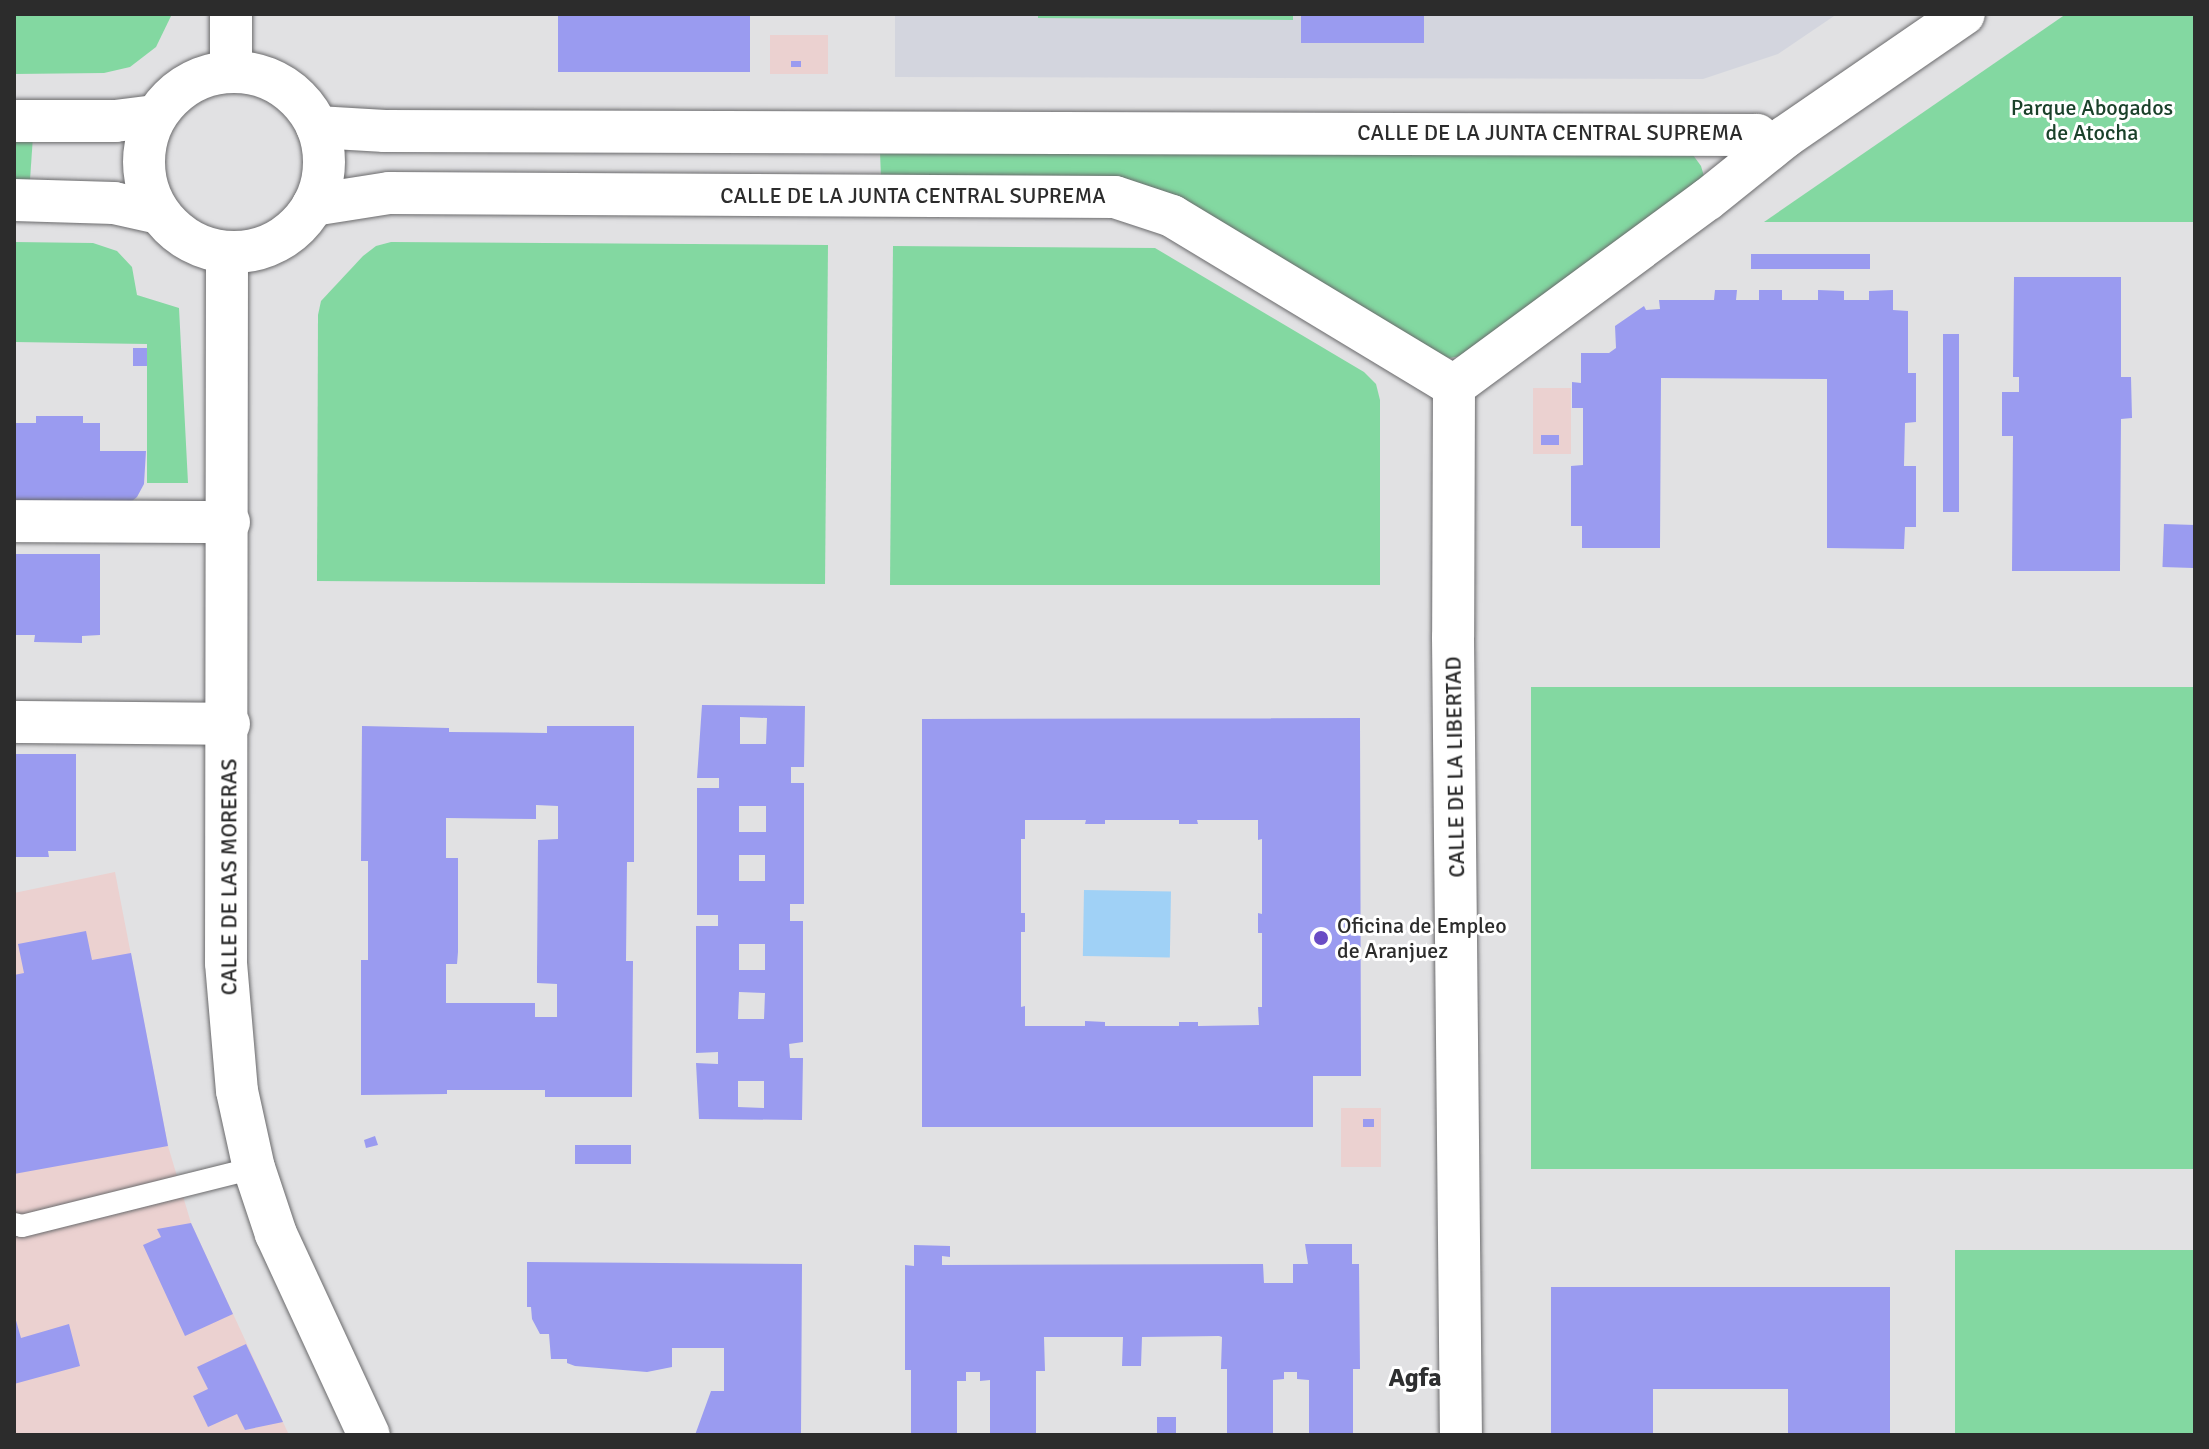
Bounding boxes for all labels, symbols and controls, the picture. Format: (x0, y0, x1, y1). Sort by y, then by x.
park label: Parque Abogados de Atocha (2011, 94, 2173, 146)
street label: CALLE DE LA JUNTA CENTRAL SUPREMA (1357, 120, 1743, 146)
street label: CALLE DE LA JUNTA CENTRAL SUPREMA (720, 183, 1106, 209)
street label: CALLE DE LA LIBERTAD (1440, 656, 1470, 878)
street label: CALLE DE LAS MORERAS (216, 759, 242, 995)
place label: Oficina de Empleo de Aranjuez (1337, 912, 1507, 964)
marker: Oficina de Empleo de Aranjuez (1312, 929, 1330, 947)
district label: Agfa (1388, 1363, 1442, 1395)

